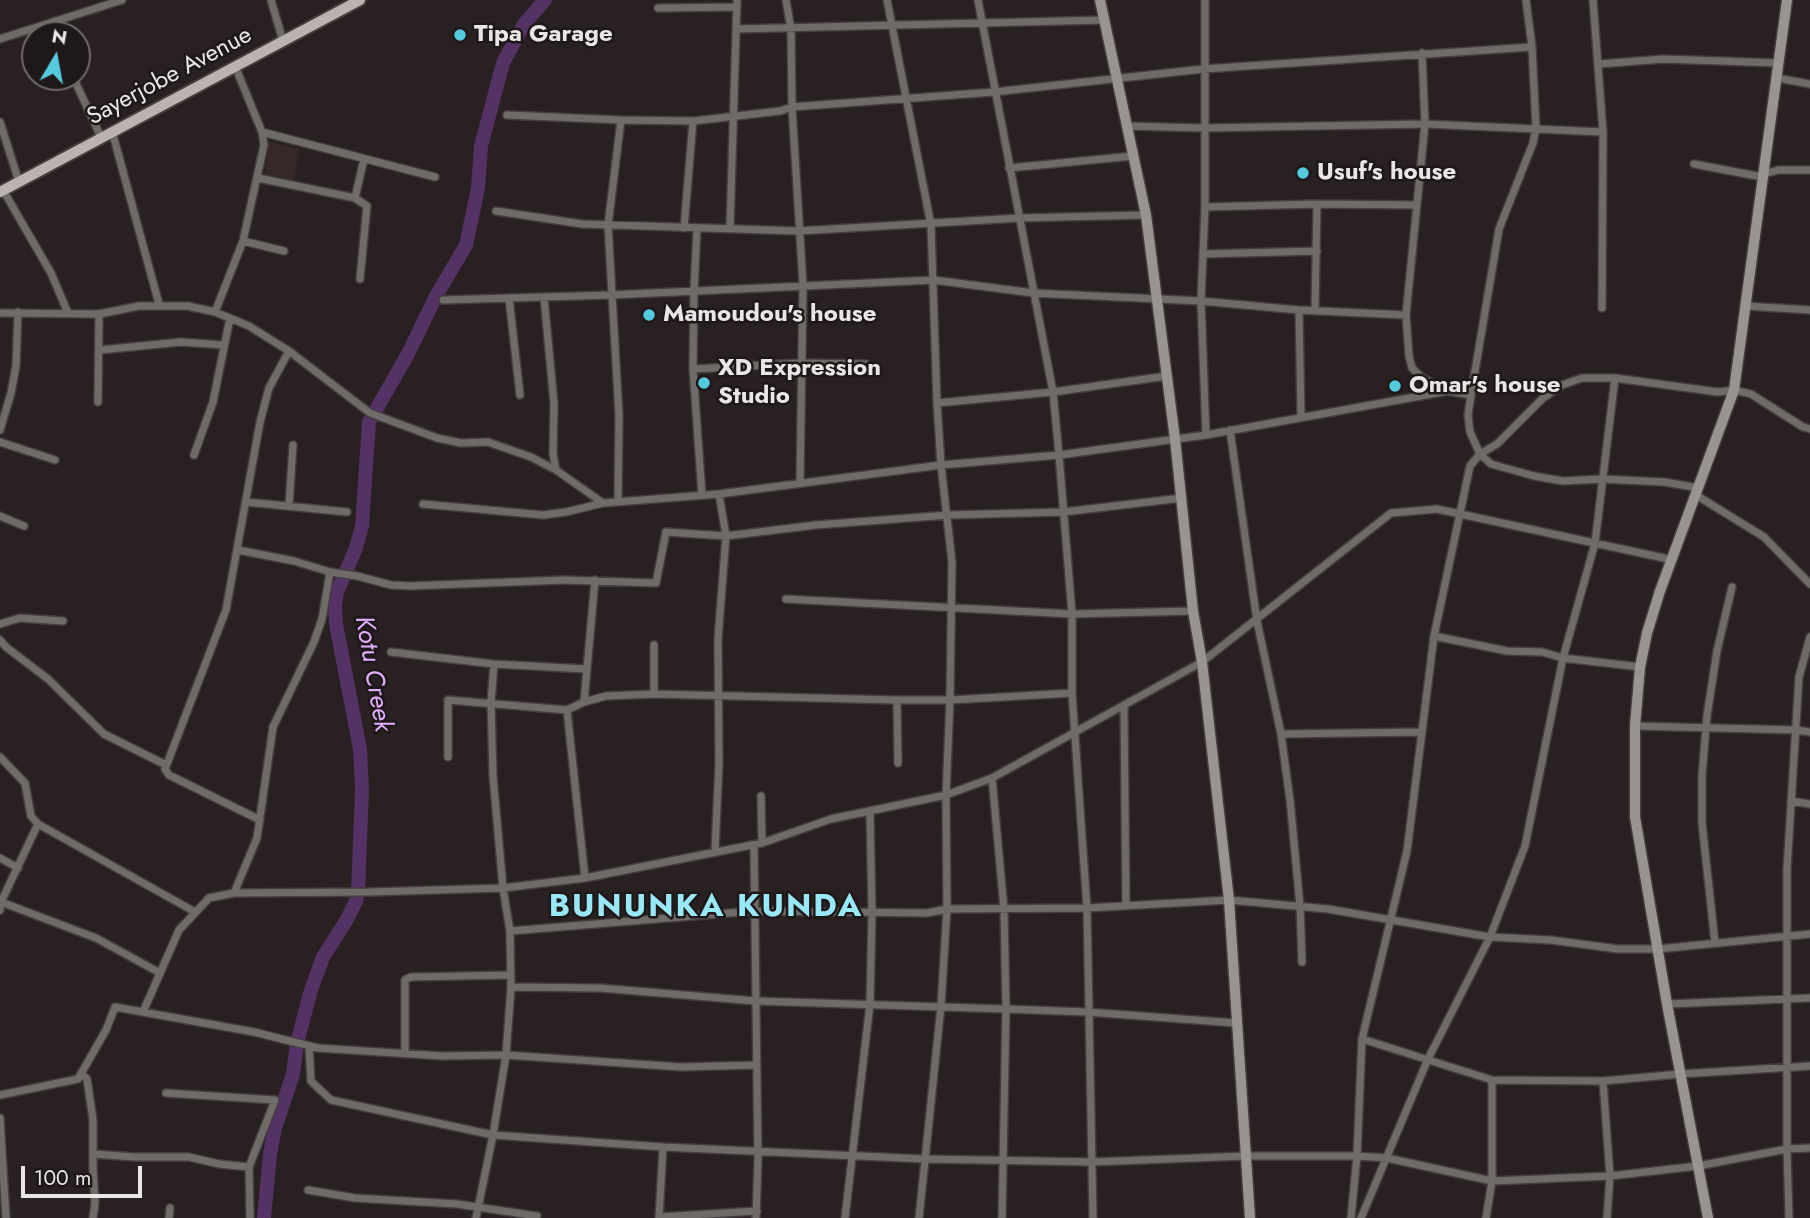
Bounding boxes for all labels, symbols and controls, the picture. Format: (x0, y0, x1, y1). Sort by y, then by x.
north arrow (21, 21, 91, 91)
street label: Sayerjobe Avenue (83, 21, 257, 133)
place label: Tipa Garage (474, 21, 613, 49)
text: N (50, 22, 69, 51)
marker: Tipa Garage (452, 27, 468, 43)
place label: Usuf's house (1317, 159, 1456, 187)
marker: Usuf's house (1295, 165, 1311, 181)
place label: Mamoudou's house (663, 301, 876, 329)
marker: Mamoudou's house (641, 307, 657, 323)
place label: XD Expression Studio (718, 355, 881, 411)
place label: Omar's house (1409, 372, 1561, 400)
marker: XD Expression Studio (696, 375, 712, 391)
marker: Omar's house (1387, 378, 1403, 394)
water label: Kotu Creek (346, 614, 398, 734)
district label: BUNUNKA KUNDA (550, 889, 862, 927)
scale bar (24, 1152, 145, 1196)
text: 100 m (34, 1163, 91, 1193)

